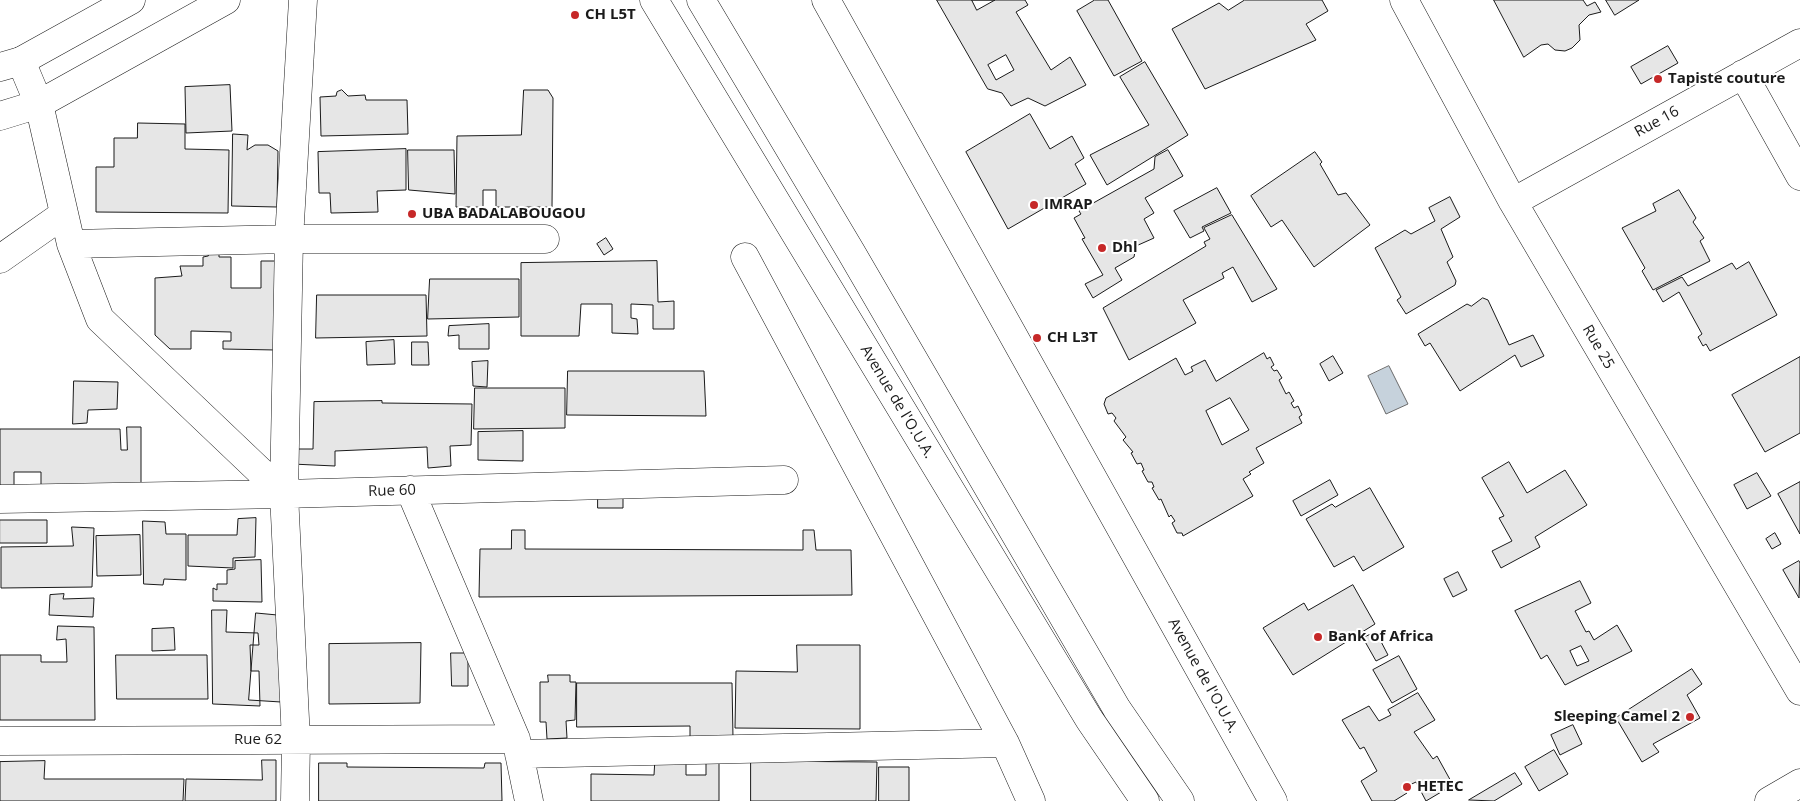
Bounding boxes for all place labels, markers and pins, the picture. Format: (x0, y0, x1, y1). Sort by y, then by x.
place label: CH L5T (585, 6, 636, 24)
marker: CH L5T (569, 9, 581, 21)
place label: Tapiste couture (1668, 70, 1785, 88)
marker: Tapiste couture (1652, 73, 1664, 85)
place label: IMRAP (1044, 196, 1093, 214)
marker: IMRAP (1028, 199, 1040, 211)
place label: UBA BADALABOUGOU (422, 205, 586, 223)
marker: UBA BADALABOUGOU (406, 208, 418, 220)
place label: Dhl (1112, 239, 1138, 257)
marker: Dhl (1096, 242, 1108, 254)
place label: CH L3T (1047, 329, 1098, 347)
marker: CH L3T (1031, 332, 1043, 344)
place label: Bank of Africa (1328, 628, 1434, 646)
marker: Bank of Africa (1312, 631, 1324, 643)
place label: Sleeping Camel 2 (1554, 708, 1680, 726)
marker: Sleeping Camel 2 (1684, 711, 1696, 723)
place label: HETEC (1417, 778, 1464, 796)
marker: HETEC (1401, 781, 1413, 793)

